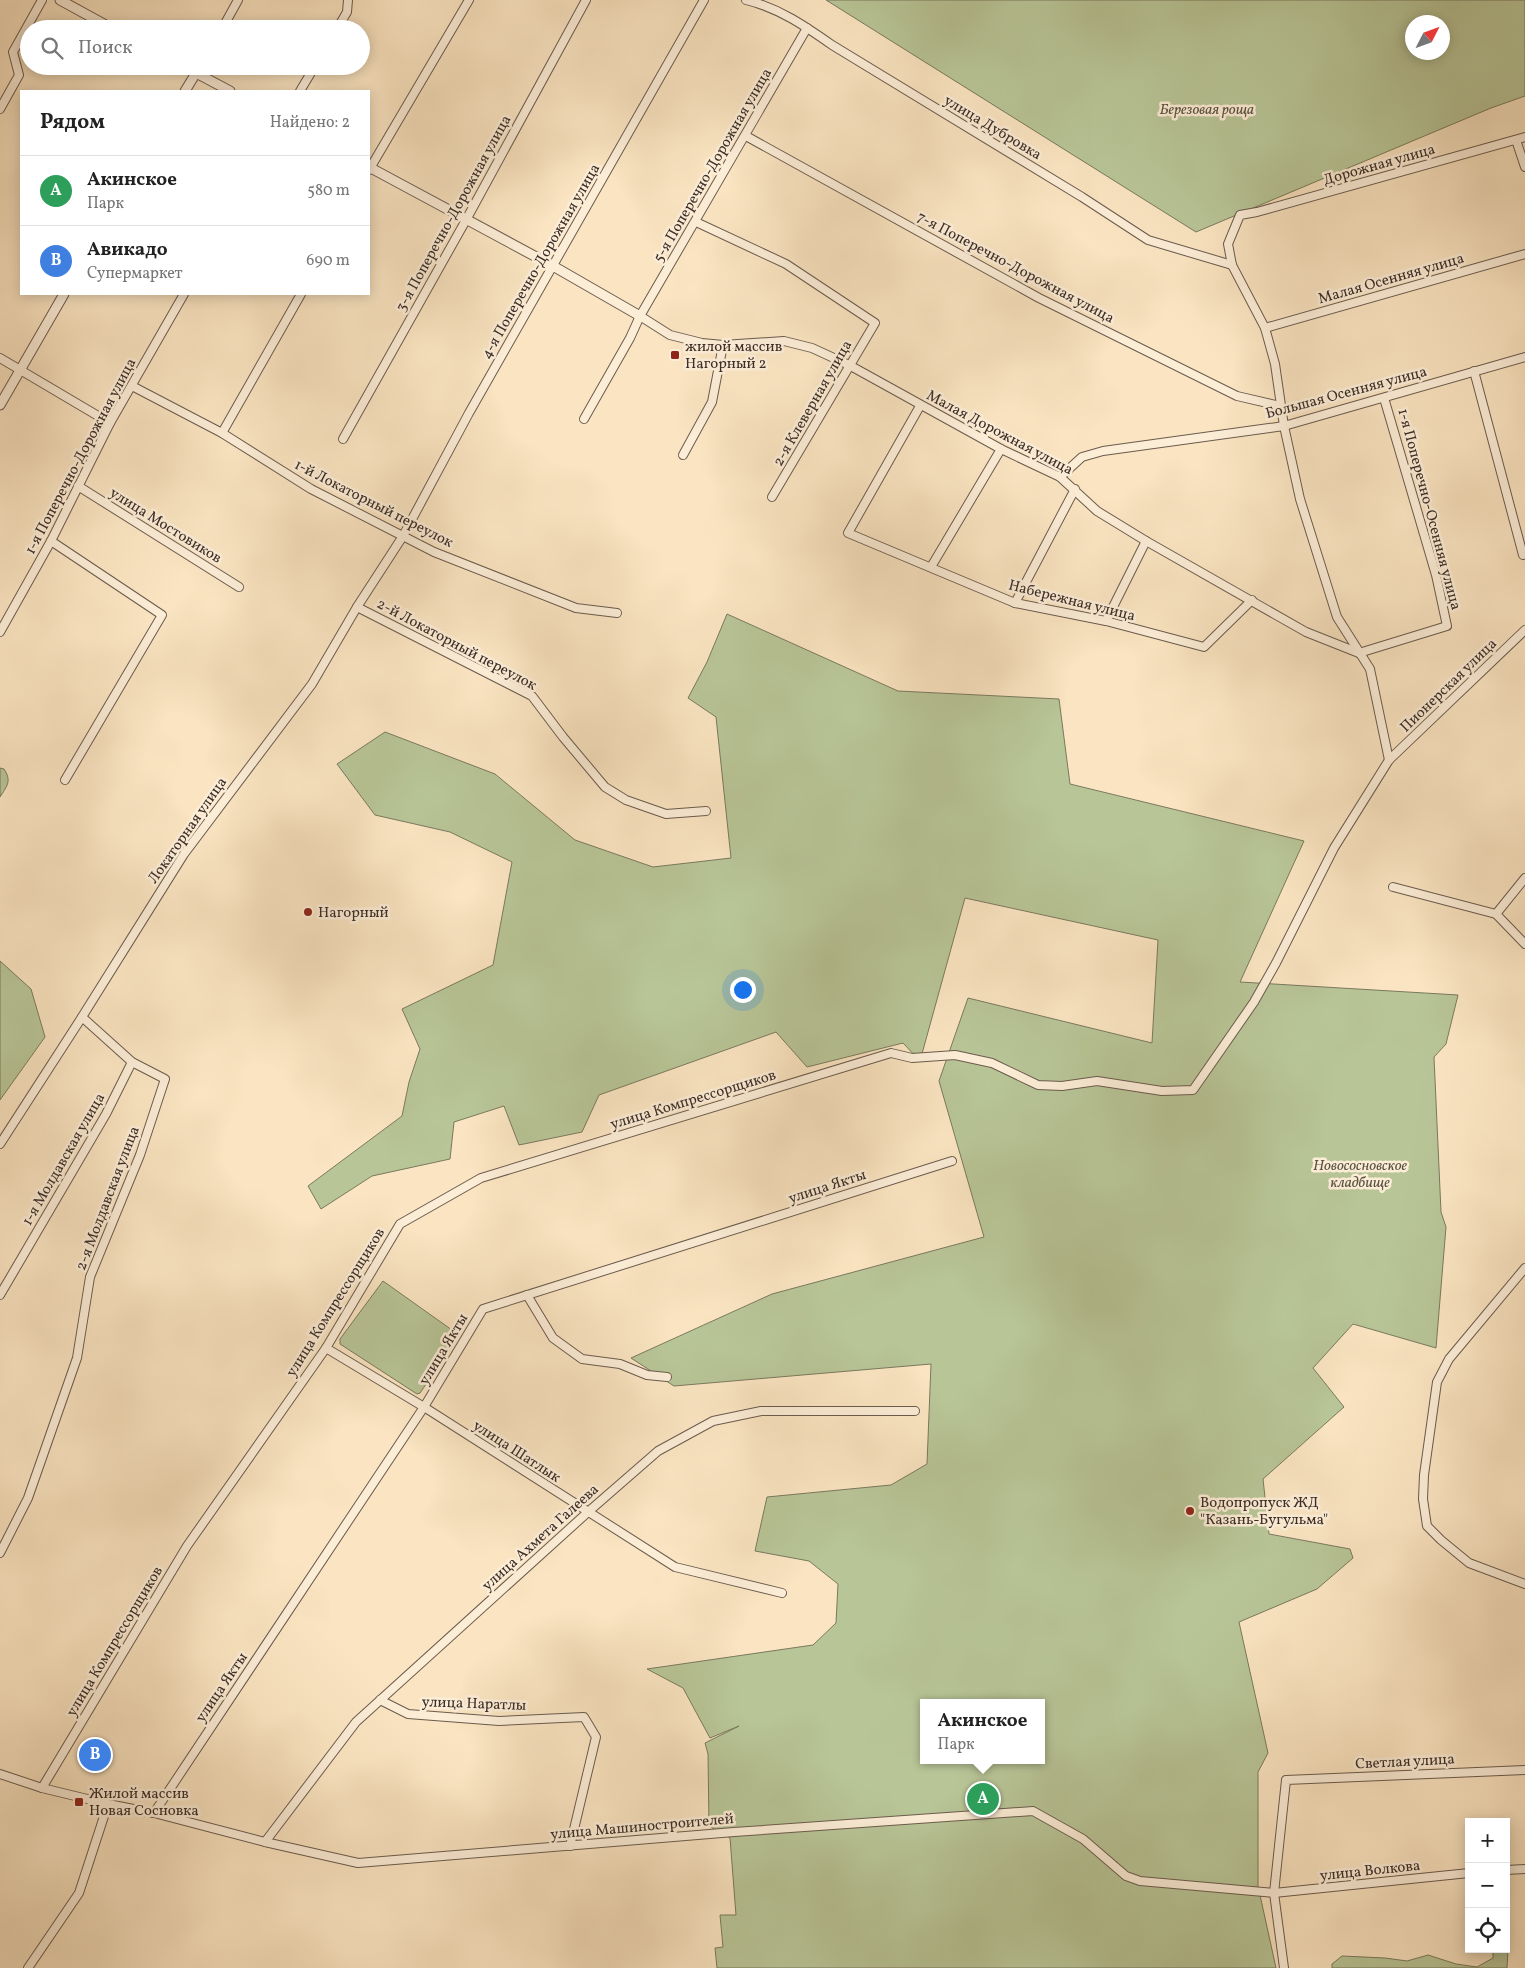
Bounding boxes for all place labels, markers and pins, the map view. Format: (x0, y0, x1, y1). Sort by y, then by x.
place label: жилой массив Нагорный 2 (685, 337, 782, 375)
marker: жилой массив Нагорный 2 (669, 349, 681, 361)
place label: Нагорный (318, 903, 389, 924)
marker: Нагорный (302, 906, 314, 918)
place label: Водопропуск ЖД "Казань-Бугульма" (1200, 1493, 1328, 1531)
marker: Водопропуск ЖД "Казань-Бугульма" (1184, 1505, 1196, 1517)
pin: B (79, 1736, 111, 1774)
pin: A (967, 1780, 999, 1818)
place label: Жилой массив Новая Сосновка (89, 1784, 199, 1822)
marker: Жилой массив Новая Сосновка (73, 1796, 85, 1808)

